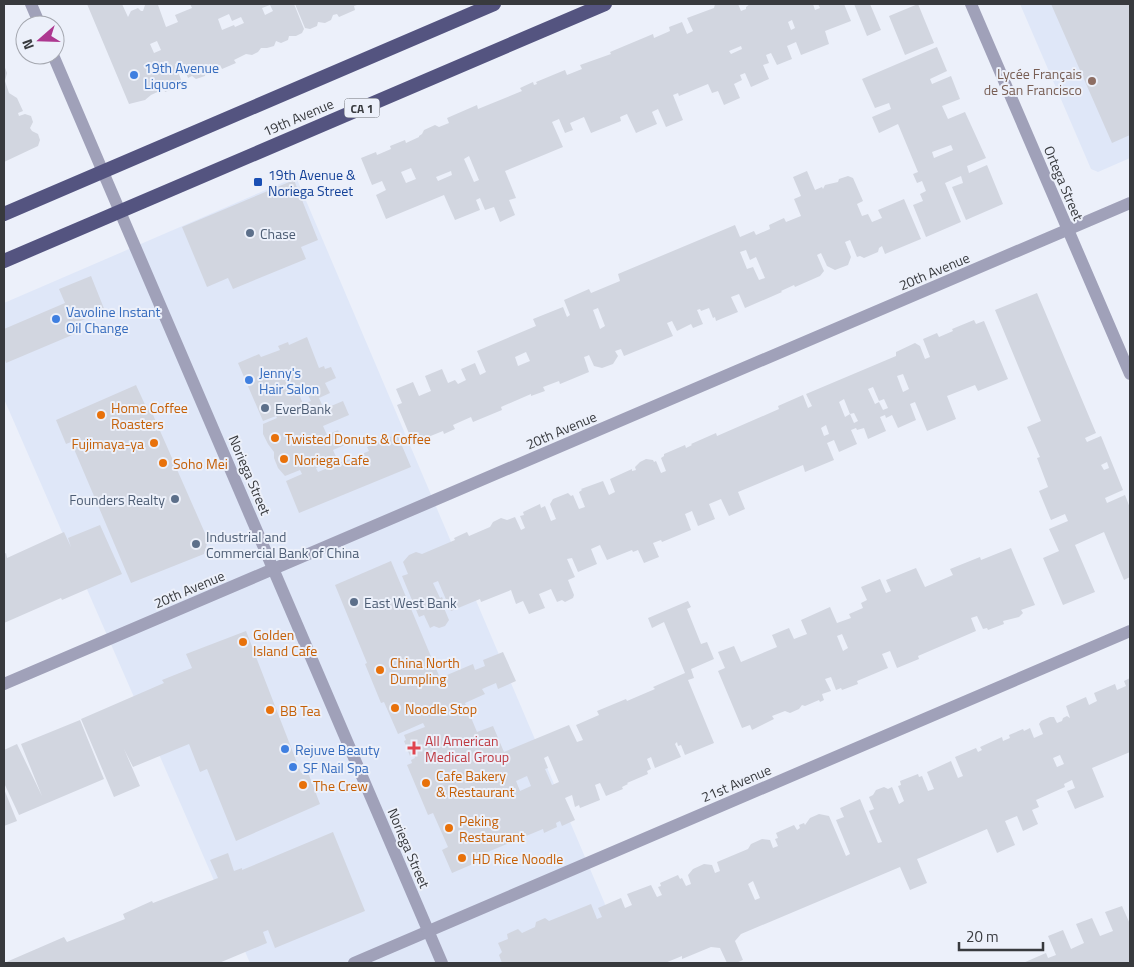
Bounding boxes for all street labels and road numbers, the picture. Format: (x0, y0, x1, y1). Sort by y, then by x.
street label: 19th Avenue (259, 93, 337, 141)
road number: CA 1 (344, 99, 380, 118)
street label: Ortega Street (1039, 142, 1089, 224)
street label: 20th Avenue (895, 247, 973, 295)
street label: 20th Avenue (522, 406, 600, 454)
street label: Noriega Street (224, 432, 276, 518)
street label: 20th Avenue (150, 565, 228, 613)
street label: 21st Avenue (698, 759, 774, 807)
street label: Noriega Street (383, 805, 435, 891)

